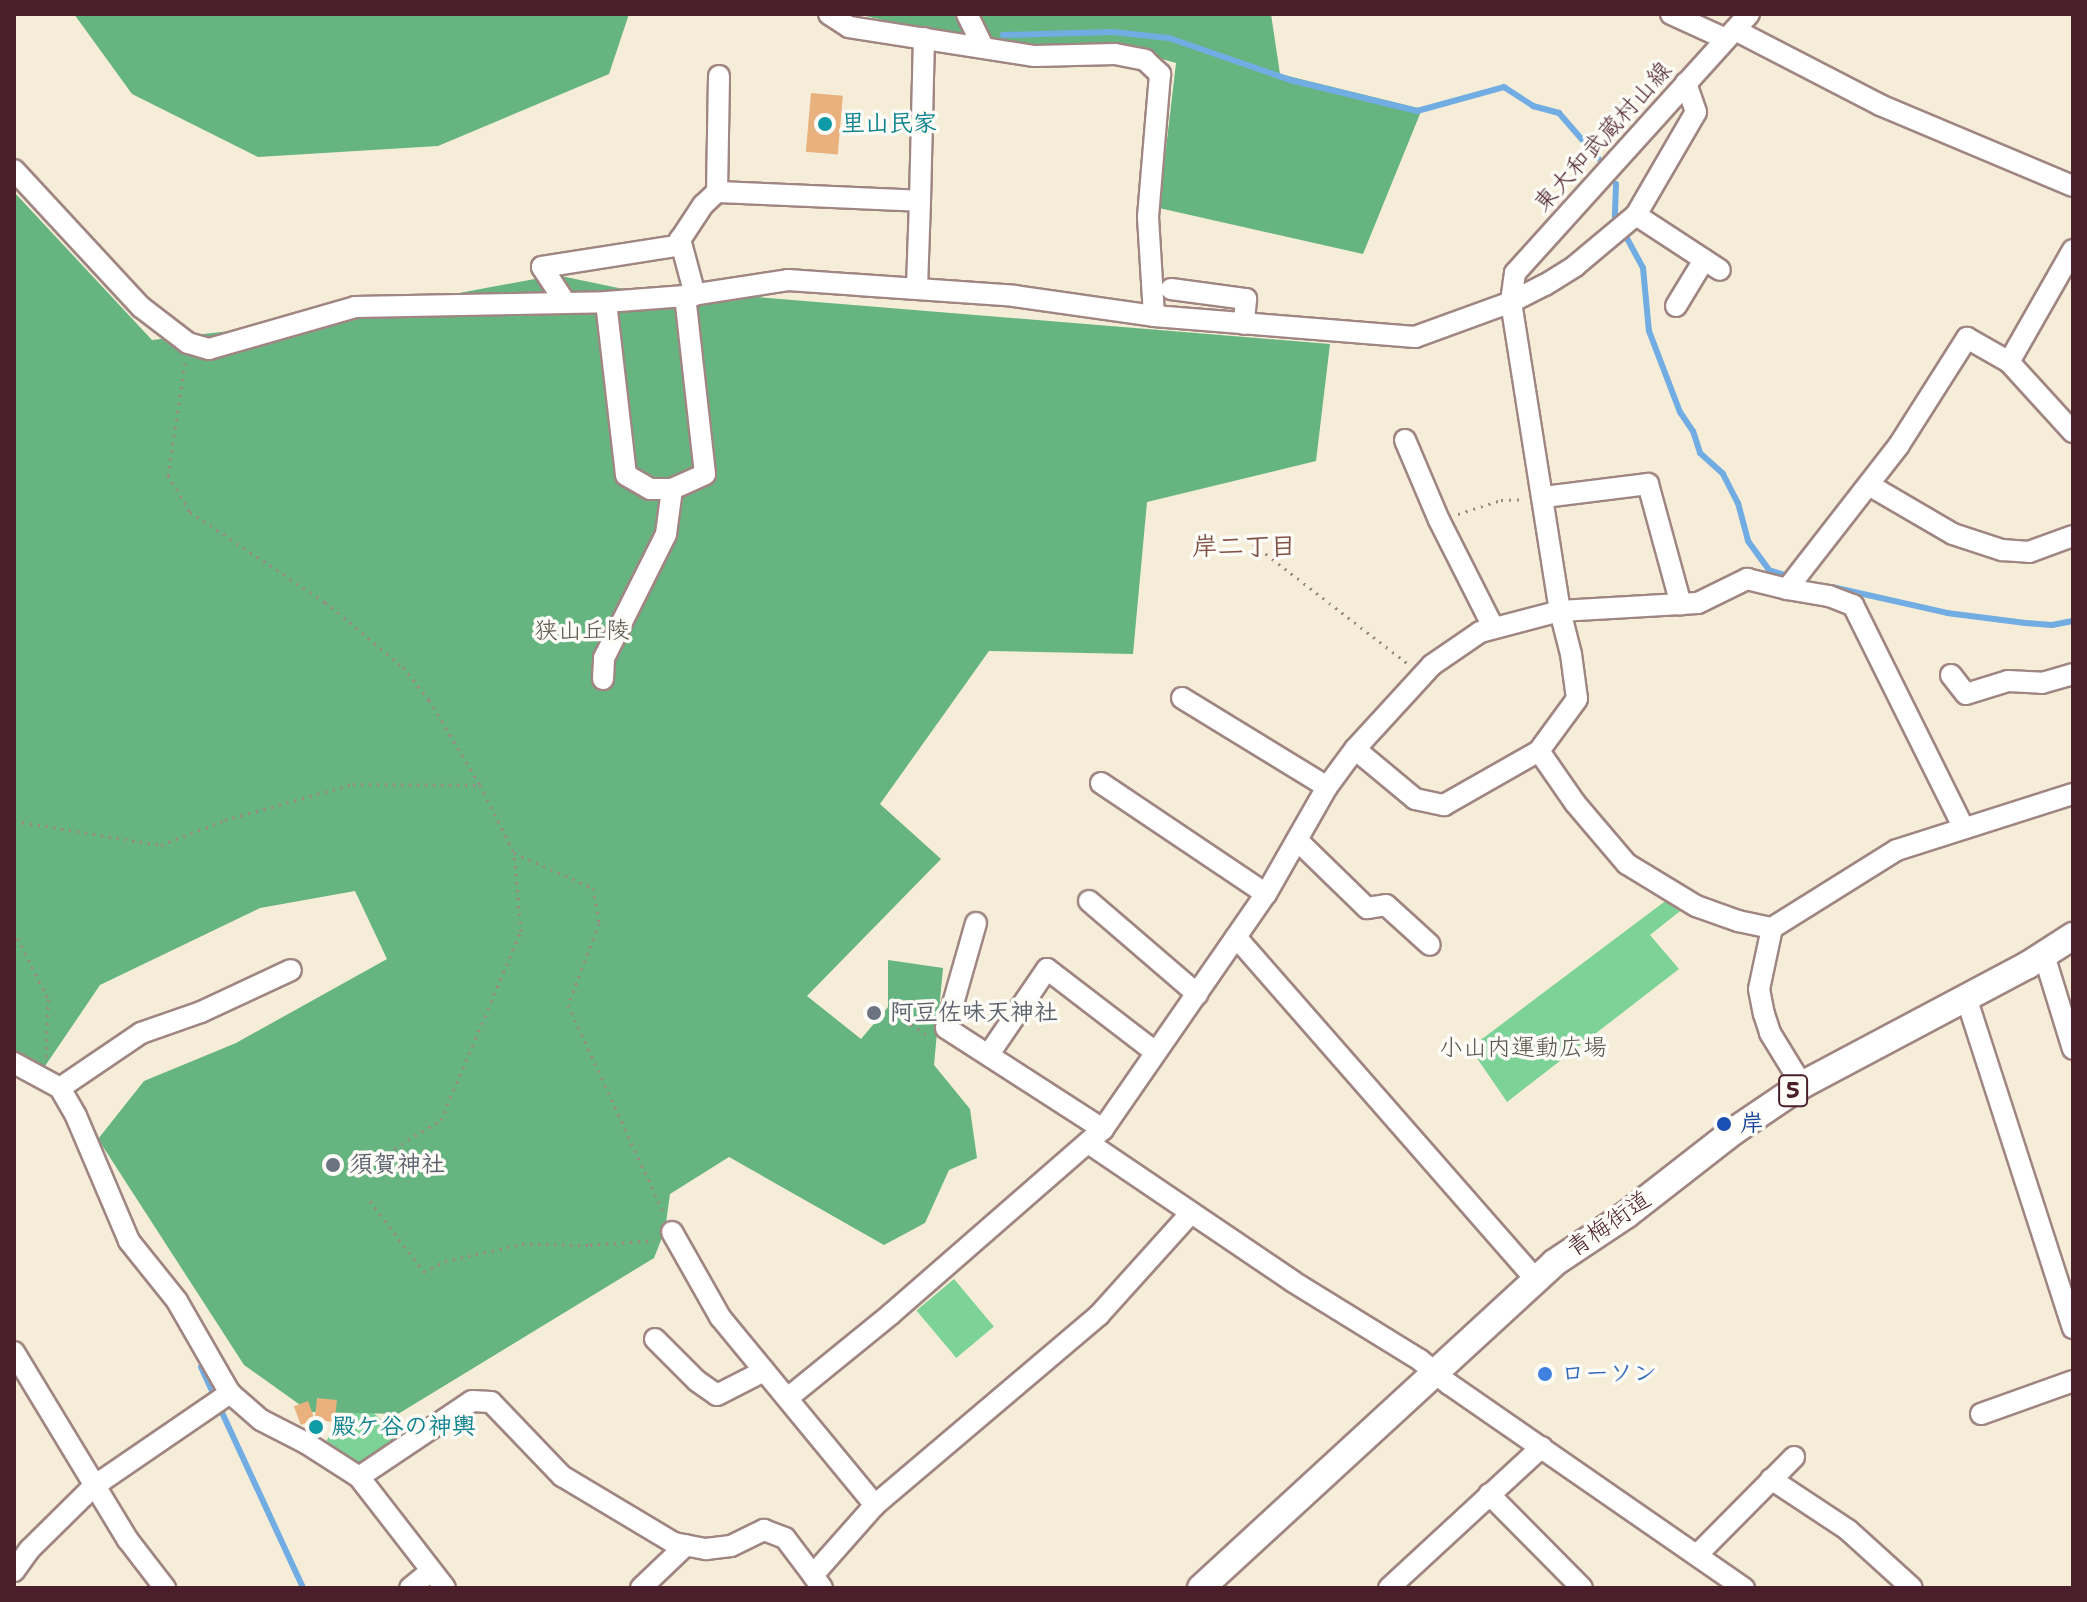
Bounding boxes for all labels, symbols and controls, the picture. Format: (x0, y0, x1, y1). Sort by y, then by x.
street label: 東大和武蔵村山線 (1528, 56, 1678, 218)
place label: 里山民家 (841, 110, 937, 138)
marker: 里山民家 (816, 115, 834, 133)
district label: 岸二丁目 (1192, 530, 1296, 562)
park label: 狭山丘陵 (534, 617, 630, 645)
place label: 阿豆佐味天神社 (890, 999, 1058, 1027)
marker: 阿豆佐味天神社 (865, 1004, 883, 1022)
park label: 小山内運動広場 (1439, 1034, 1607, 1062)
road number: 5 (1777, 1073, 1809, 1109)
place label: 岸 (1740, 1110, 1764, 1138)
marker: 岸 (1715, 1115, 1733, 1133)
place label: 須賀神社 (349, 1151, 445, 1179)
marker: 須賀神社 (324, 1156, 342, 1174)
street label: 青梅街道 (1561, 1185, 1657, 1263)
place label: ローソン (1561, 1360, 1657, 1388)
marker: ローソン (1536, 1365, 1554, 1383)
place label: 殿ケ谷の神輿 (332, 1413, 476, 1441)
marker: 殿ケ谷の神輿 (307, 1418, 325, 1436)

